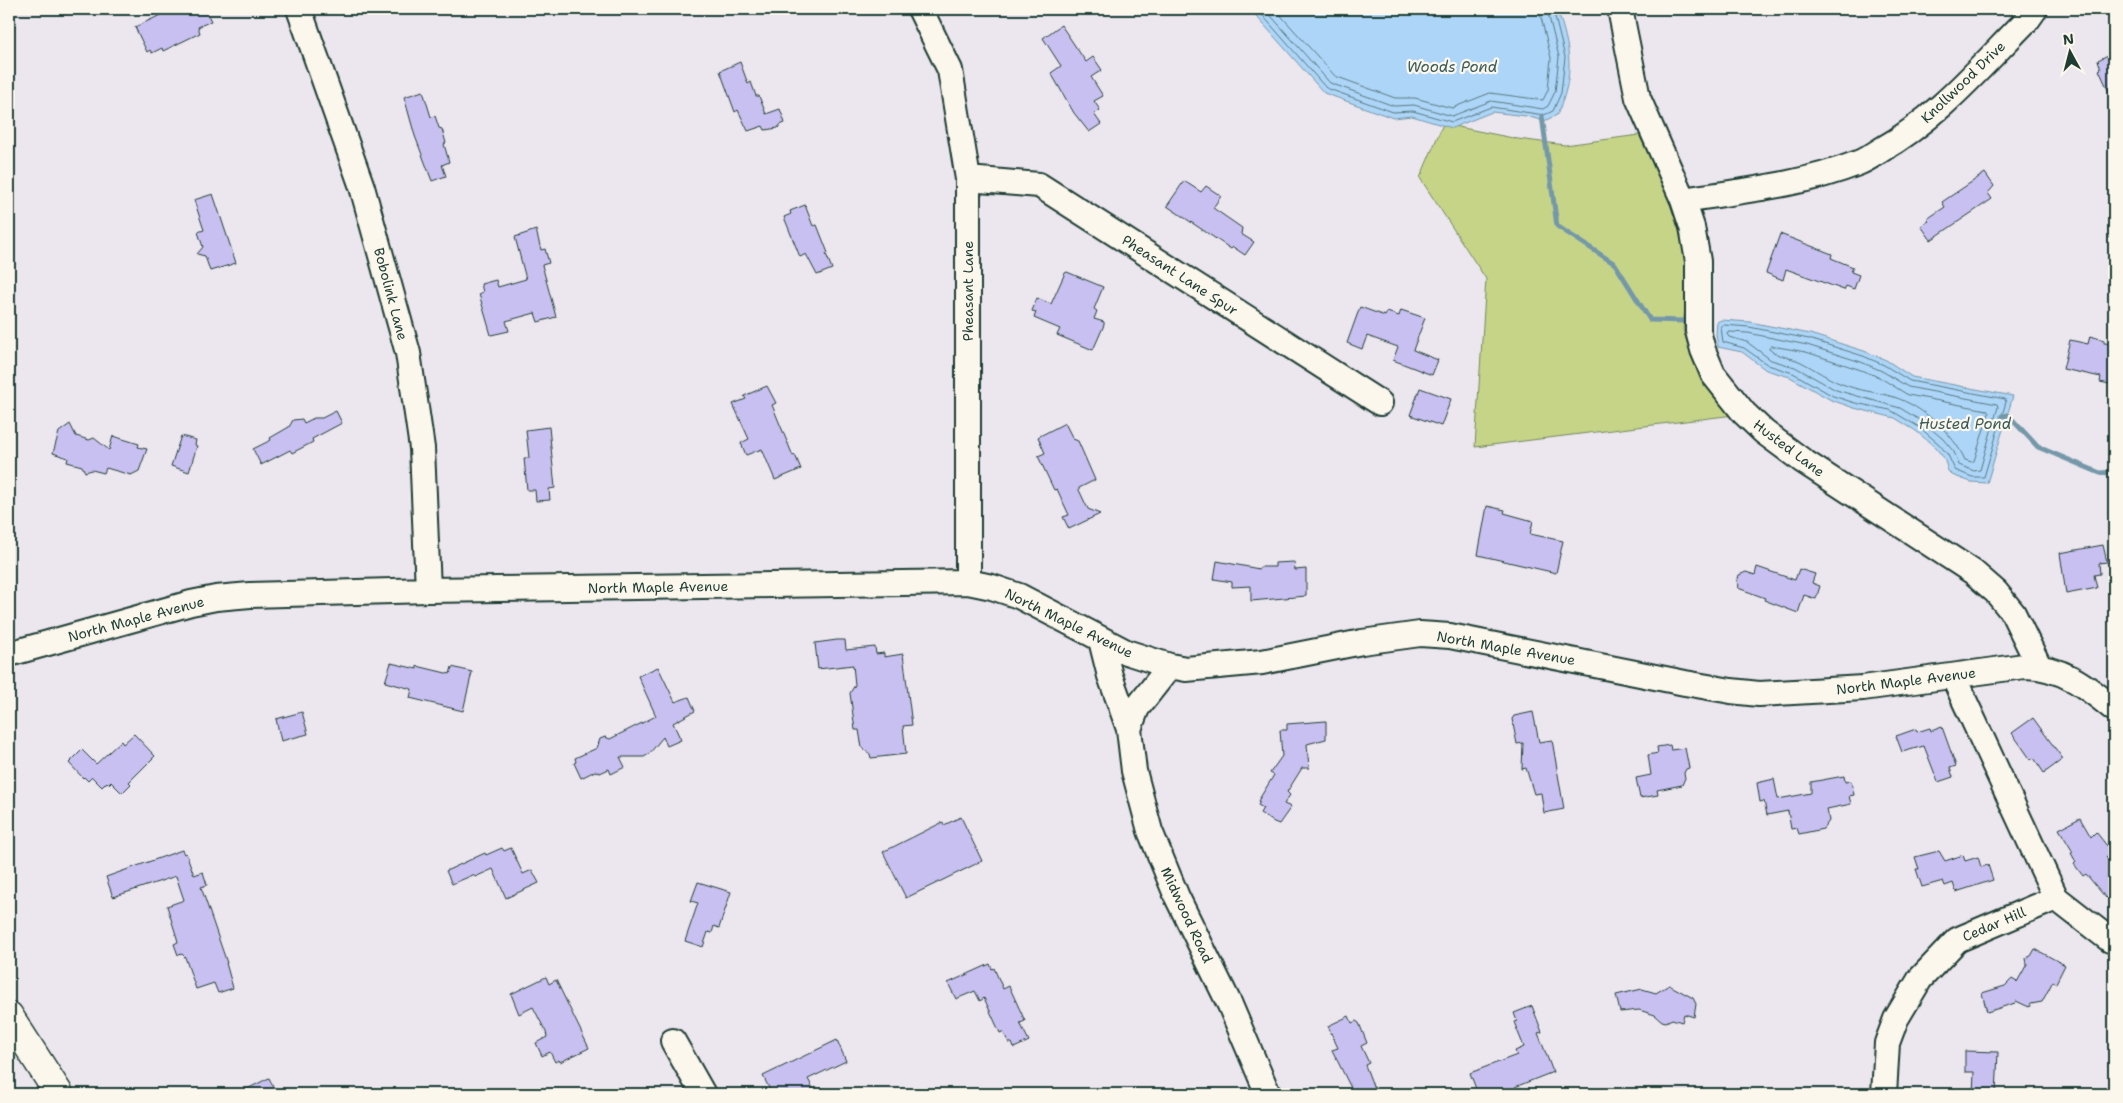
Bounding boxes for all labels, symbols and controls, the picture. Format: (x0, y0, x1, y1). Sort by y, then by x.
north arrow (2046, 28, 2096, 78)
text: N (2062, 29, 2075, 49)
street label: Knollwood Drive (1917, 37, 2009, 127)
water label: Woods Pond (1407, 57, 1498, 77)
street label: Pheasant Lane Spur (1118, 231, 1242, 320)
street label: Pheasant Lane (959, 241, 977, 341)
street label: Bobolink Lane (370, 246, 412, 342)
water label: Husted Pond (1919, 414, 2012, 434)
street label: Husted Lane (1750, 415, 1828, 481)
street label: North Maple Avenue (588, 577, 728, 597)
street label: North Maple Avenue (1002, 584, 1136, 662)
street label: North Maple Avenue (66, 592, 206, 646)
street label: North Maple Avenue (1435, 627, 1577, 669)
street label: North Maple Avenue (1835, 663, 1977, 698)
street label: Midwood Road (1157, 864, 1217, 966)
street label: Cedar Hill (1960, 902, 2029, 945)

